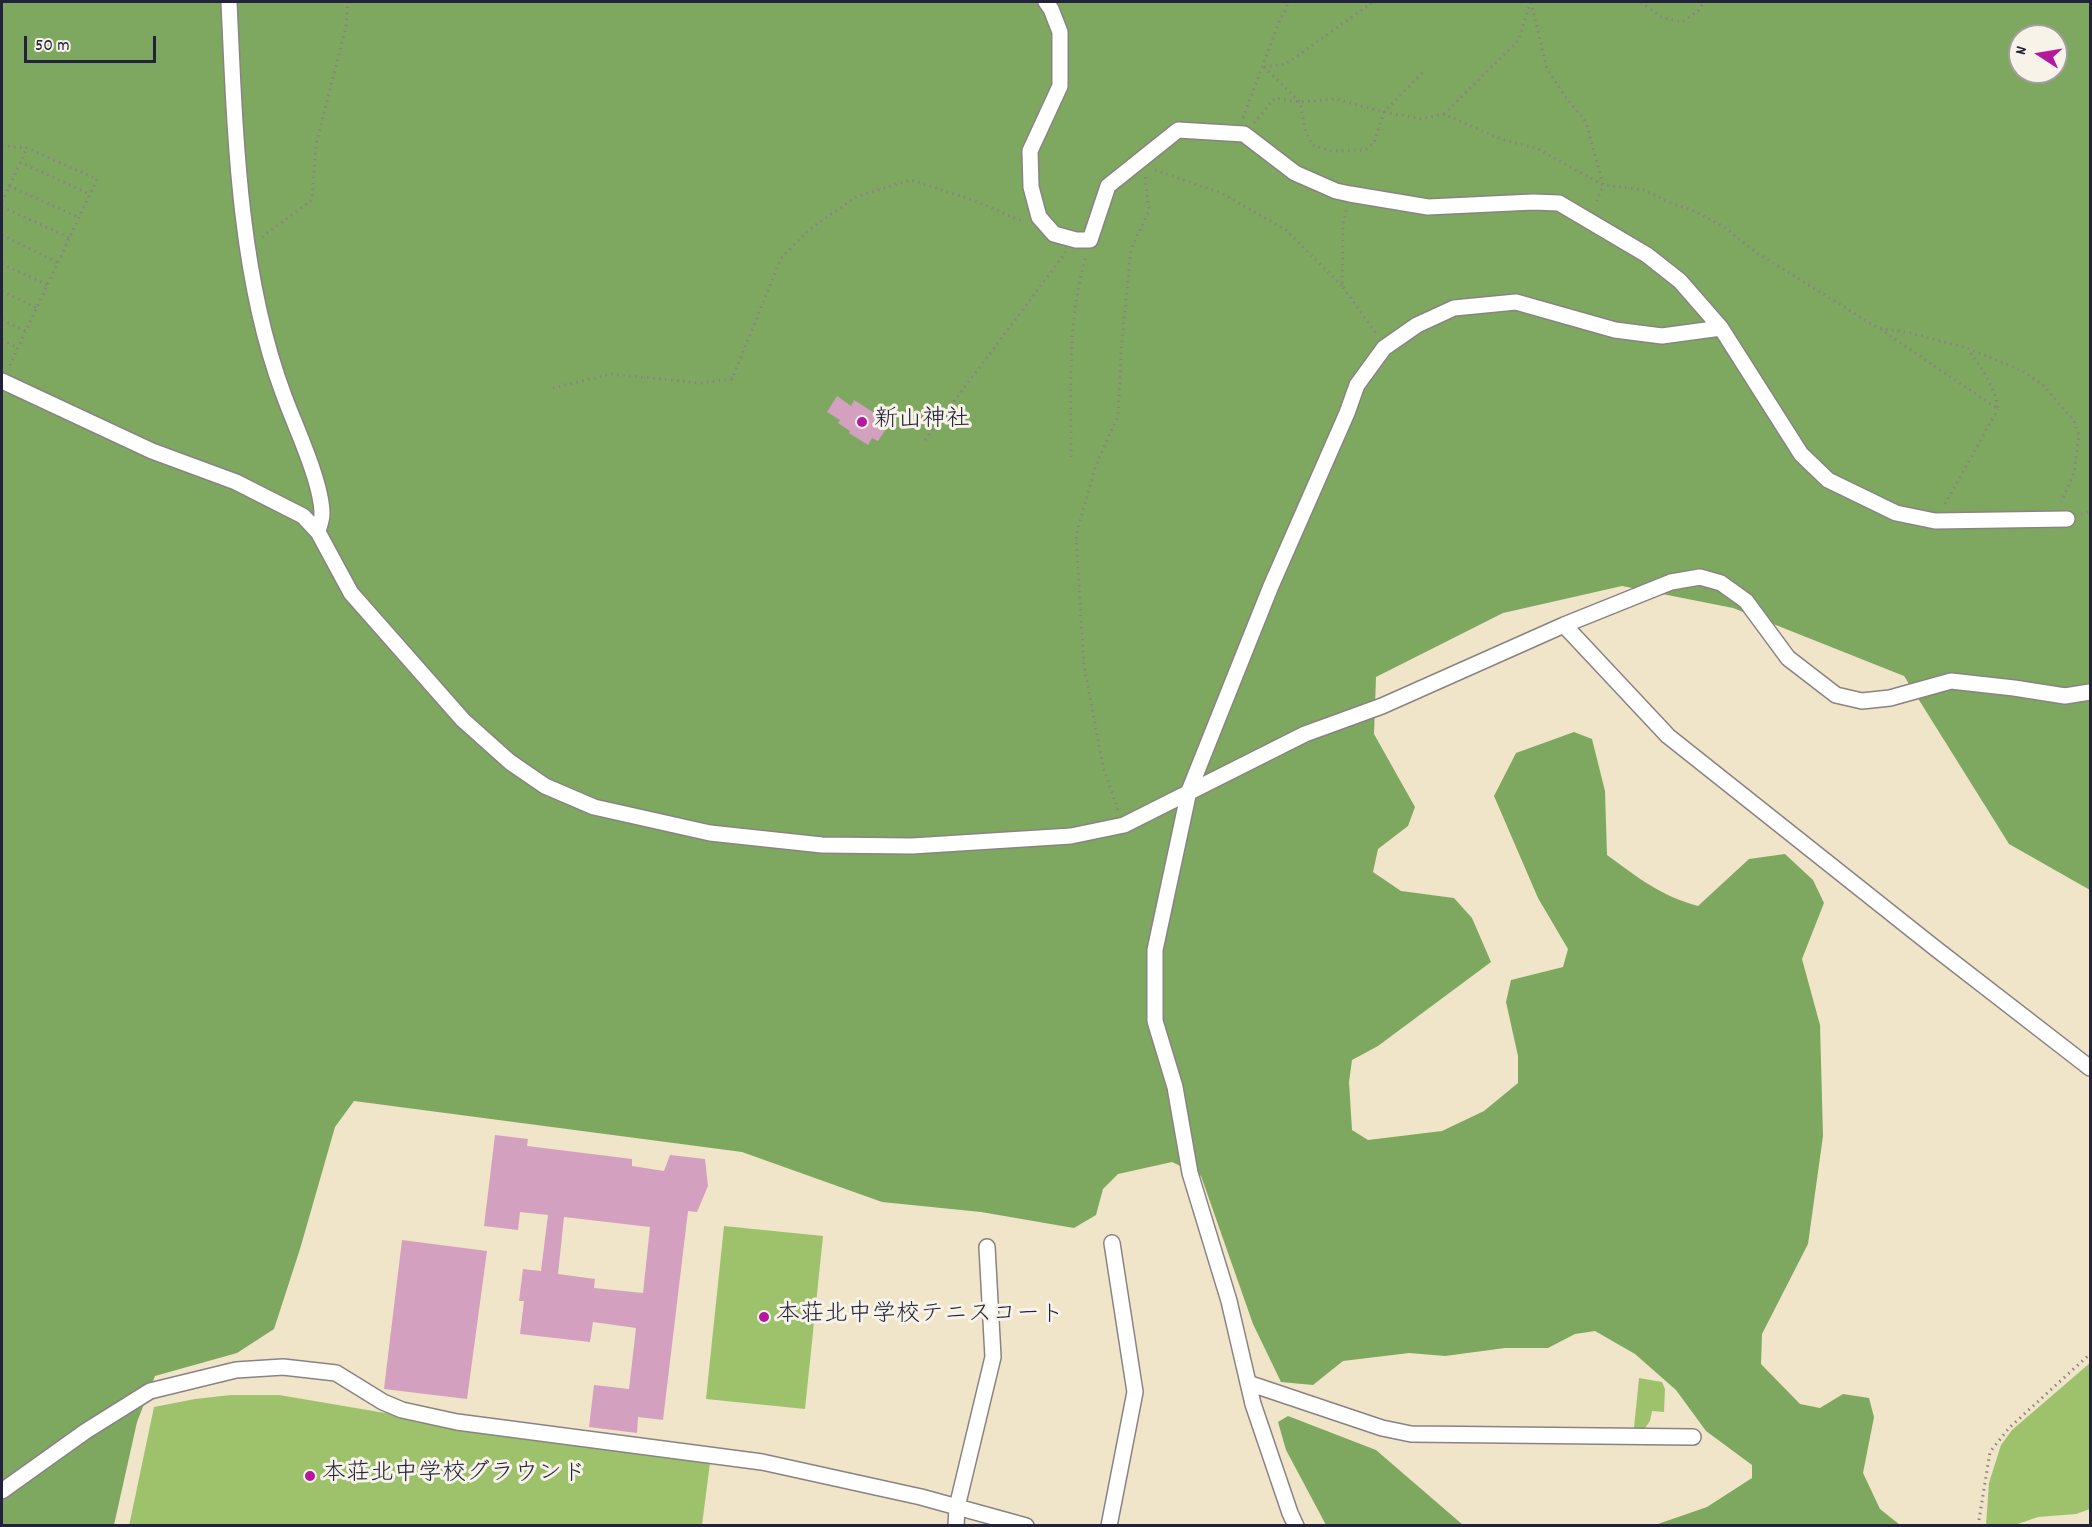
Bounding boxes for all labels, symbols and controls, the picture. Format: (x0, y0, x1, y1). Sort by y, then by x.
scale bar (27, 24, 159, 62)
north arrow (2008, 24, 2068, 84)
text: 50 m (35, 34, 70, 59)
text: N (2010, 44, 2034, 57)
place label: 新山神社 (874, 408, 970, 436)
marker: 新山神社 (855, 415, 869, 429)
place label: 本荘北中学校テニスコート (776, 1303, 1064, 1331)
marker: 本荘北中学校テニスコート (757, 1310, 771, 1324)
place label: 本荘北中学校グラウンド (322, 1462, 586, 1490)
marker: 本荘北中学校グラウンド (303, 1469, 317, 1483)

